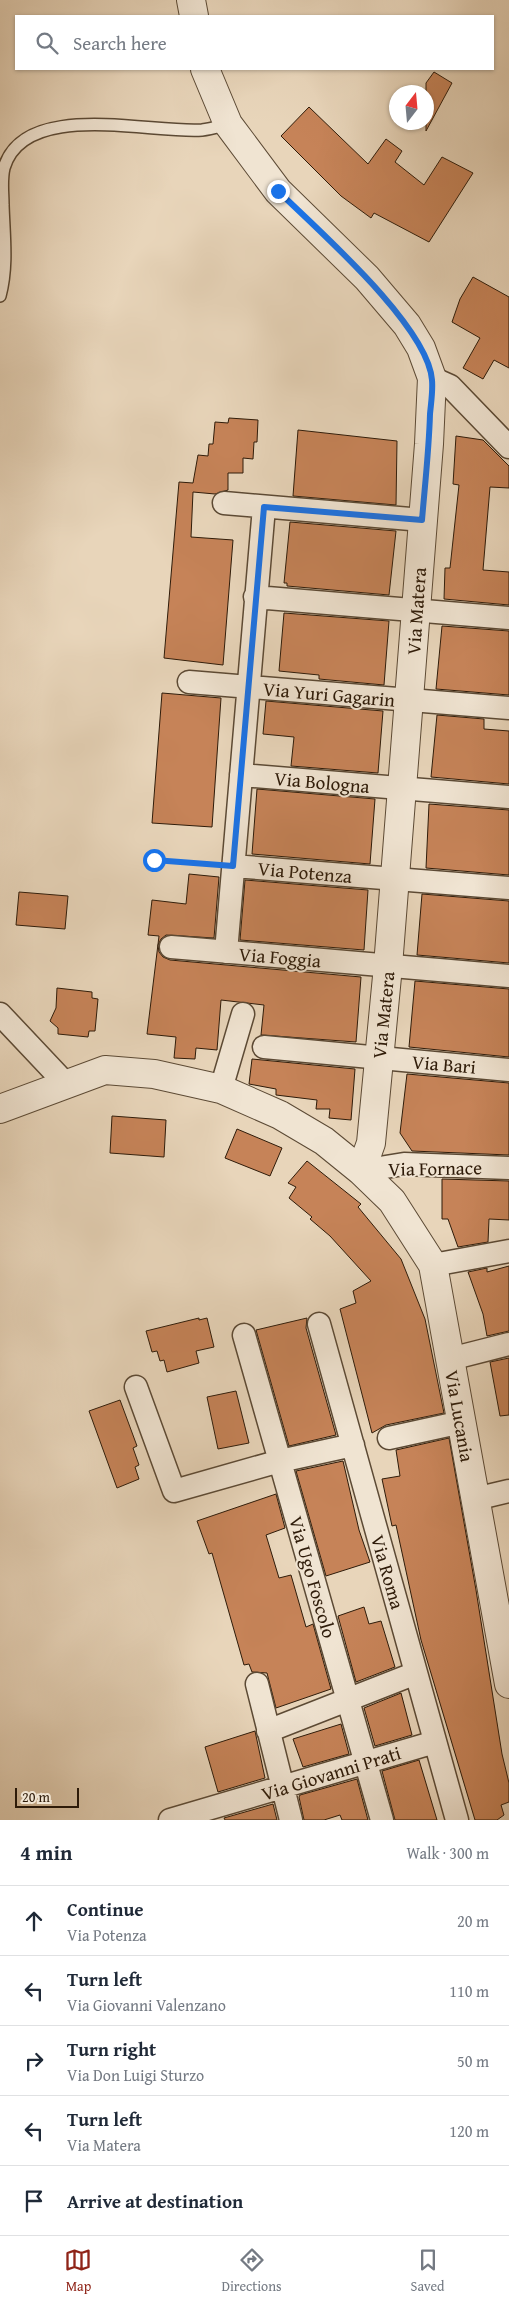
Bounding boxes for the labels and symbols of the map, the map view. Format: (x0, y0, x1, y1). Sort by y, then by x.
north arrow (389, 85, 434, 130)
route end (267, 180, 290, 203)
street label: Via Matera (399, 566, 433, 656)
street label: Via Yuri Gagarin (262, 674, 397, 714)
street label: Via Bologna (273, 764, 371, 800)
route start (143, 849, 166, 872)
street label: Via Potenza (257, 854, 353, 890)
street label: Via Foggia (238, 939, 322, 975)
street label: Via Matera (364, 970, 402, 1060)
street label: Via Bari (411, 1047, 477, 1081)
street label: Via Fornace (388, 1153, 482, 1183)
street label: Via Lucania (438, 1368, 482, 1464)
street label: Via Ugo Foscolo (282, 1513, 344, 1641)
street label: Via Roma (364, 1532, 412, 1612)
street label: Via Giovanni Prati (258, 1738, 404, 1808)
scale bar (15, 1785, 79, 1808)

